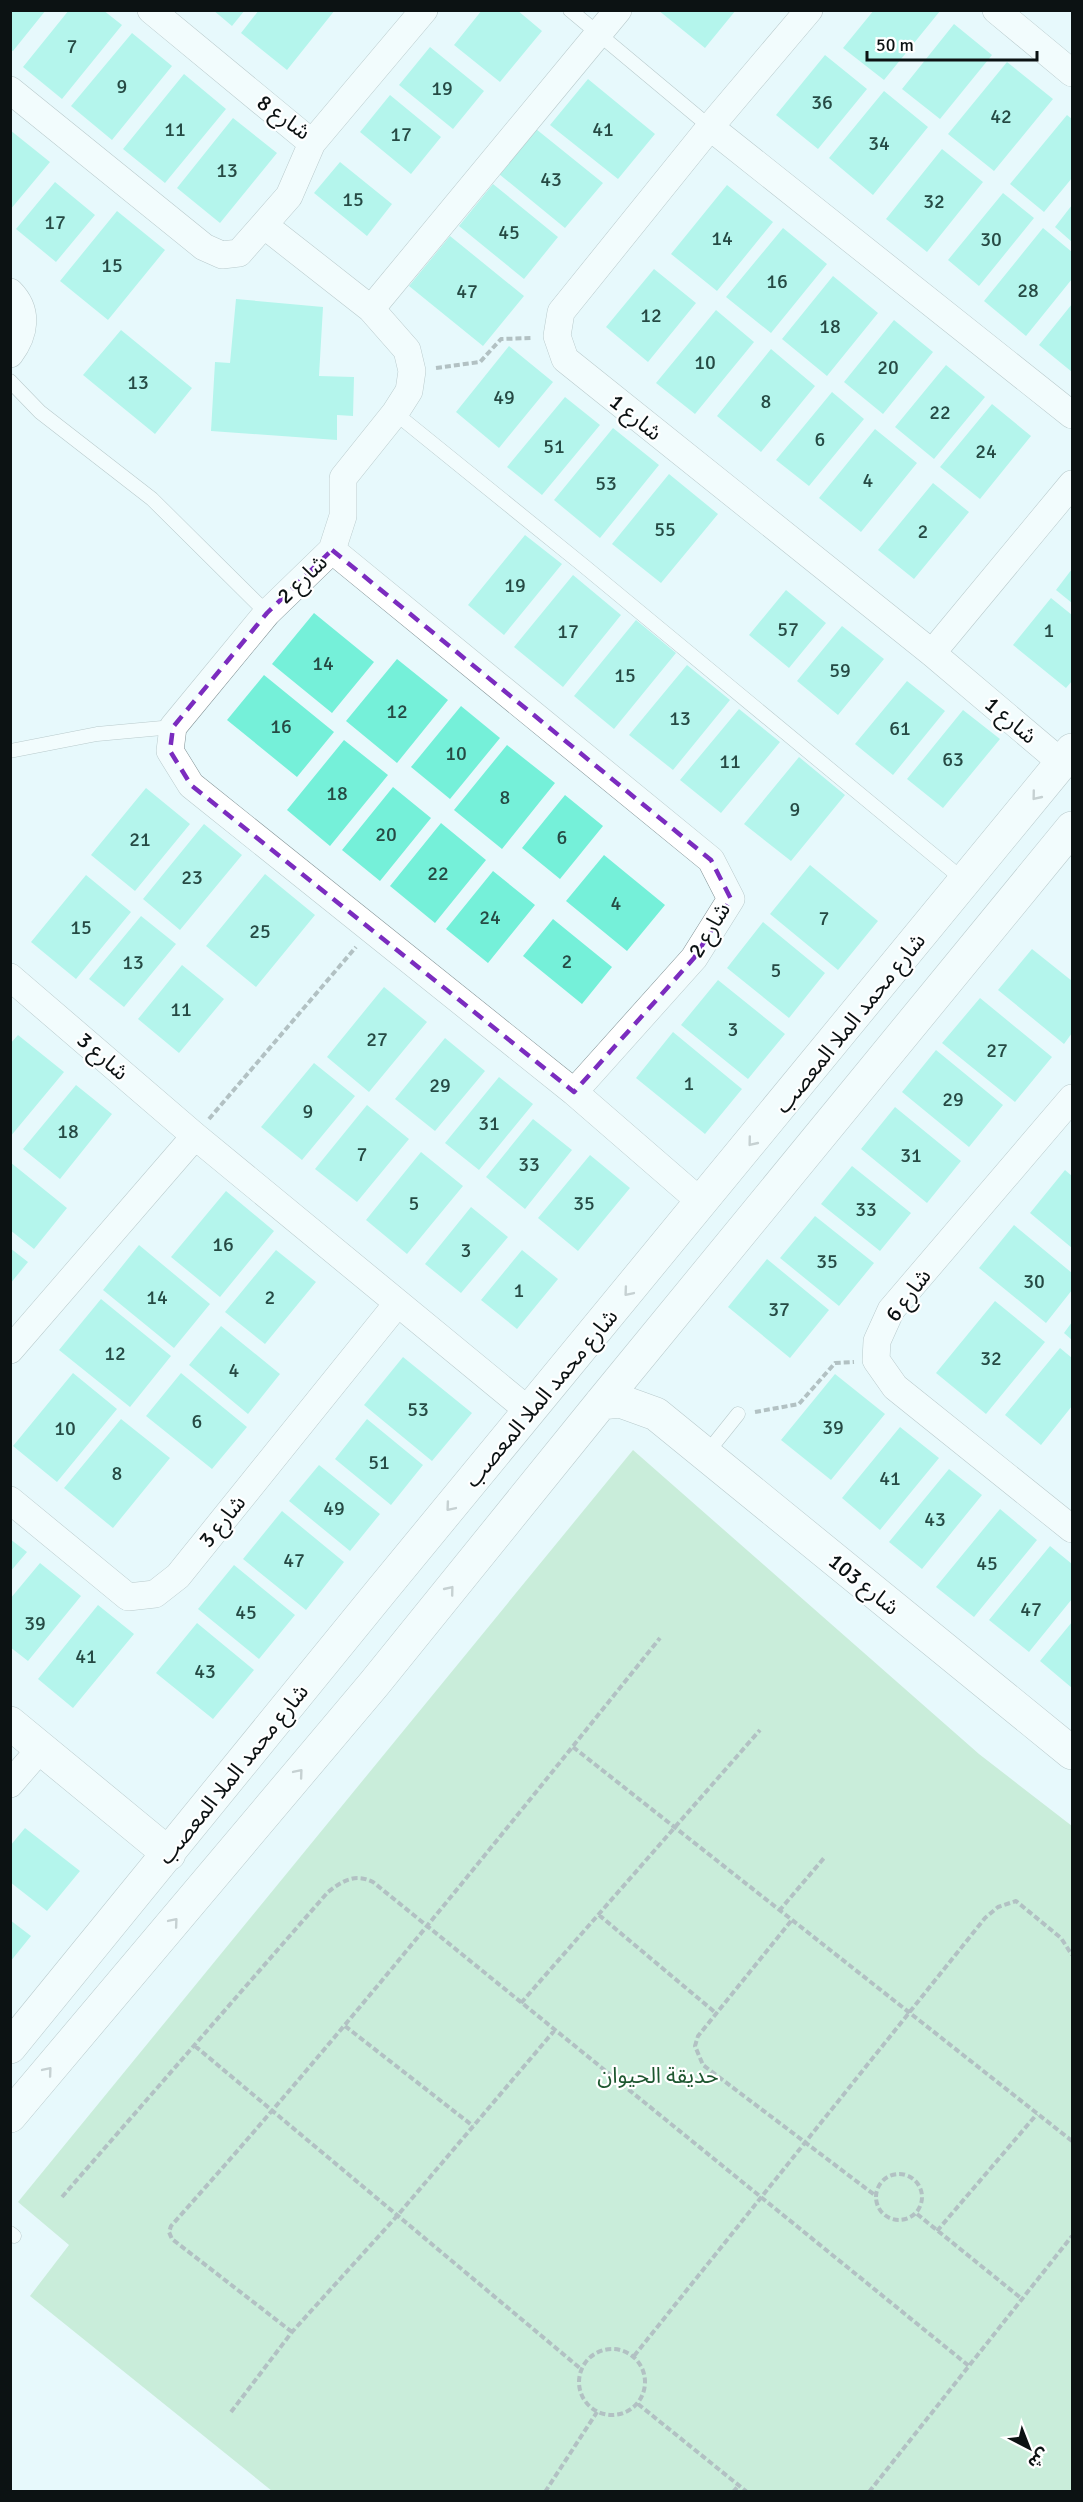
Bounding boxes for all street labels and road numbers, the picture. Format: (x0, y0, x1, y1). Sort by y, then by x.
street label: شارع 8 (250, 89, 316, 148)
street label: شارع 1 (602, 388, 668, 449)
street label: شارع 2 (271, 549, 335, 612)
street label: شارع 1 (978, 691, 1043, 752)
street label: شارع 2 (682, 897, 738, 964)
street label: شارع محمد الملا المعصب (769, 927, 933, 1121)
street label: شارع 3 (70, 1026, 134, 1088)
street label: شارع 6 (879, 1263, 939, 1329)
street label: شارع محمد الملا المعصب (459, 1303, 626, 1495)
street label: شارع 3 (193, 1489, 254, 1555)
street label: شارع 103 (821, 1547, 905, 1623)
street label: شارع محمد الملا المعصب (152, 1678, 316, 1872)

